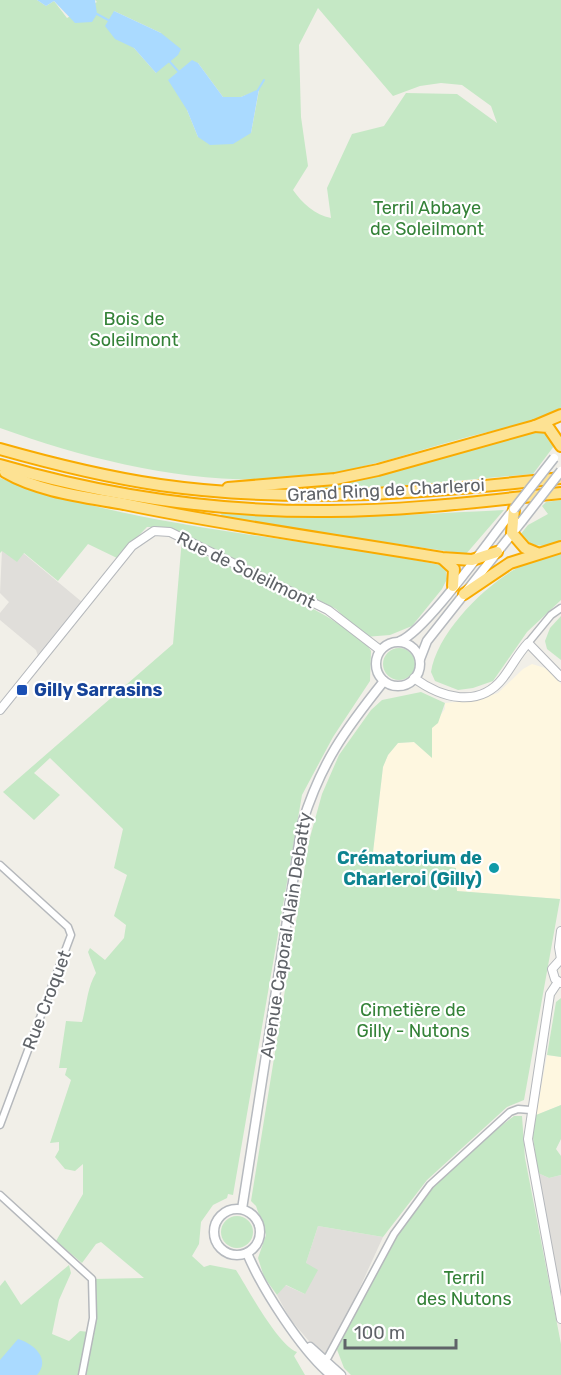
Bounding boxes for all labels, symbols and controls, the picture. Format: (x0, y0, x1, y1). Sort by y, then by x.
park label: Terril Abbaye de Soleilmont (370, 197, 484, 240)
park label: Bois de Soleilmont (90, 308, 178, 351)
street label: Grand Ring de Charleroi (287, 474, 485, 506)
street label: Rue de Soleilmont (173, 527, 319, 613)
place label: Gilly Sarrasins (34, 679, 163, 701)
marker: Gilly Sarrasins (15, 683, 29, 697)
street label: Avenue Caporal Alain Debatty (256, 811, 316, 1059)
place label: Crématorium de Charleroi (Gilly) (337, 847, 482, 890)
marker: Crématorium de Charleroi (Gilly) (487, 861, 501, 875)
street label: Rue Croquet (18, 947, 76, 1053)
park label: Cimetière de Gilly - Nutons (356, 999, 470, 1042)
park label: Terril des Nutons (416, 1267, 512, 1310)
scale bar (345, 1312, 456, 1350)
text: 100 m (354, 1322, 405, 1344)

